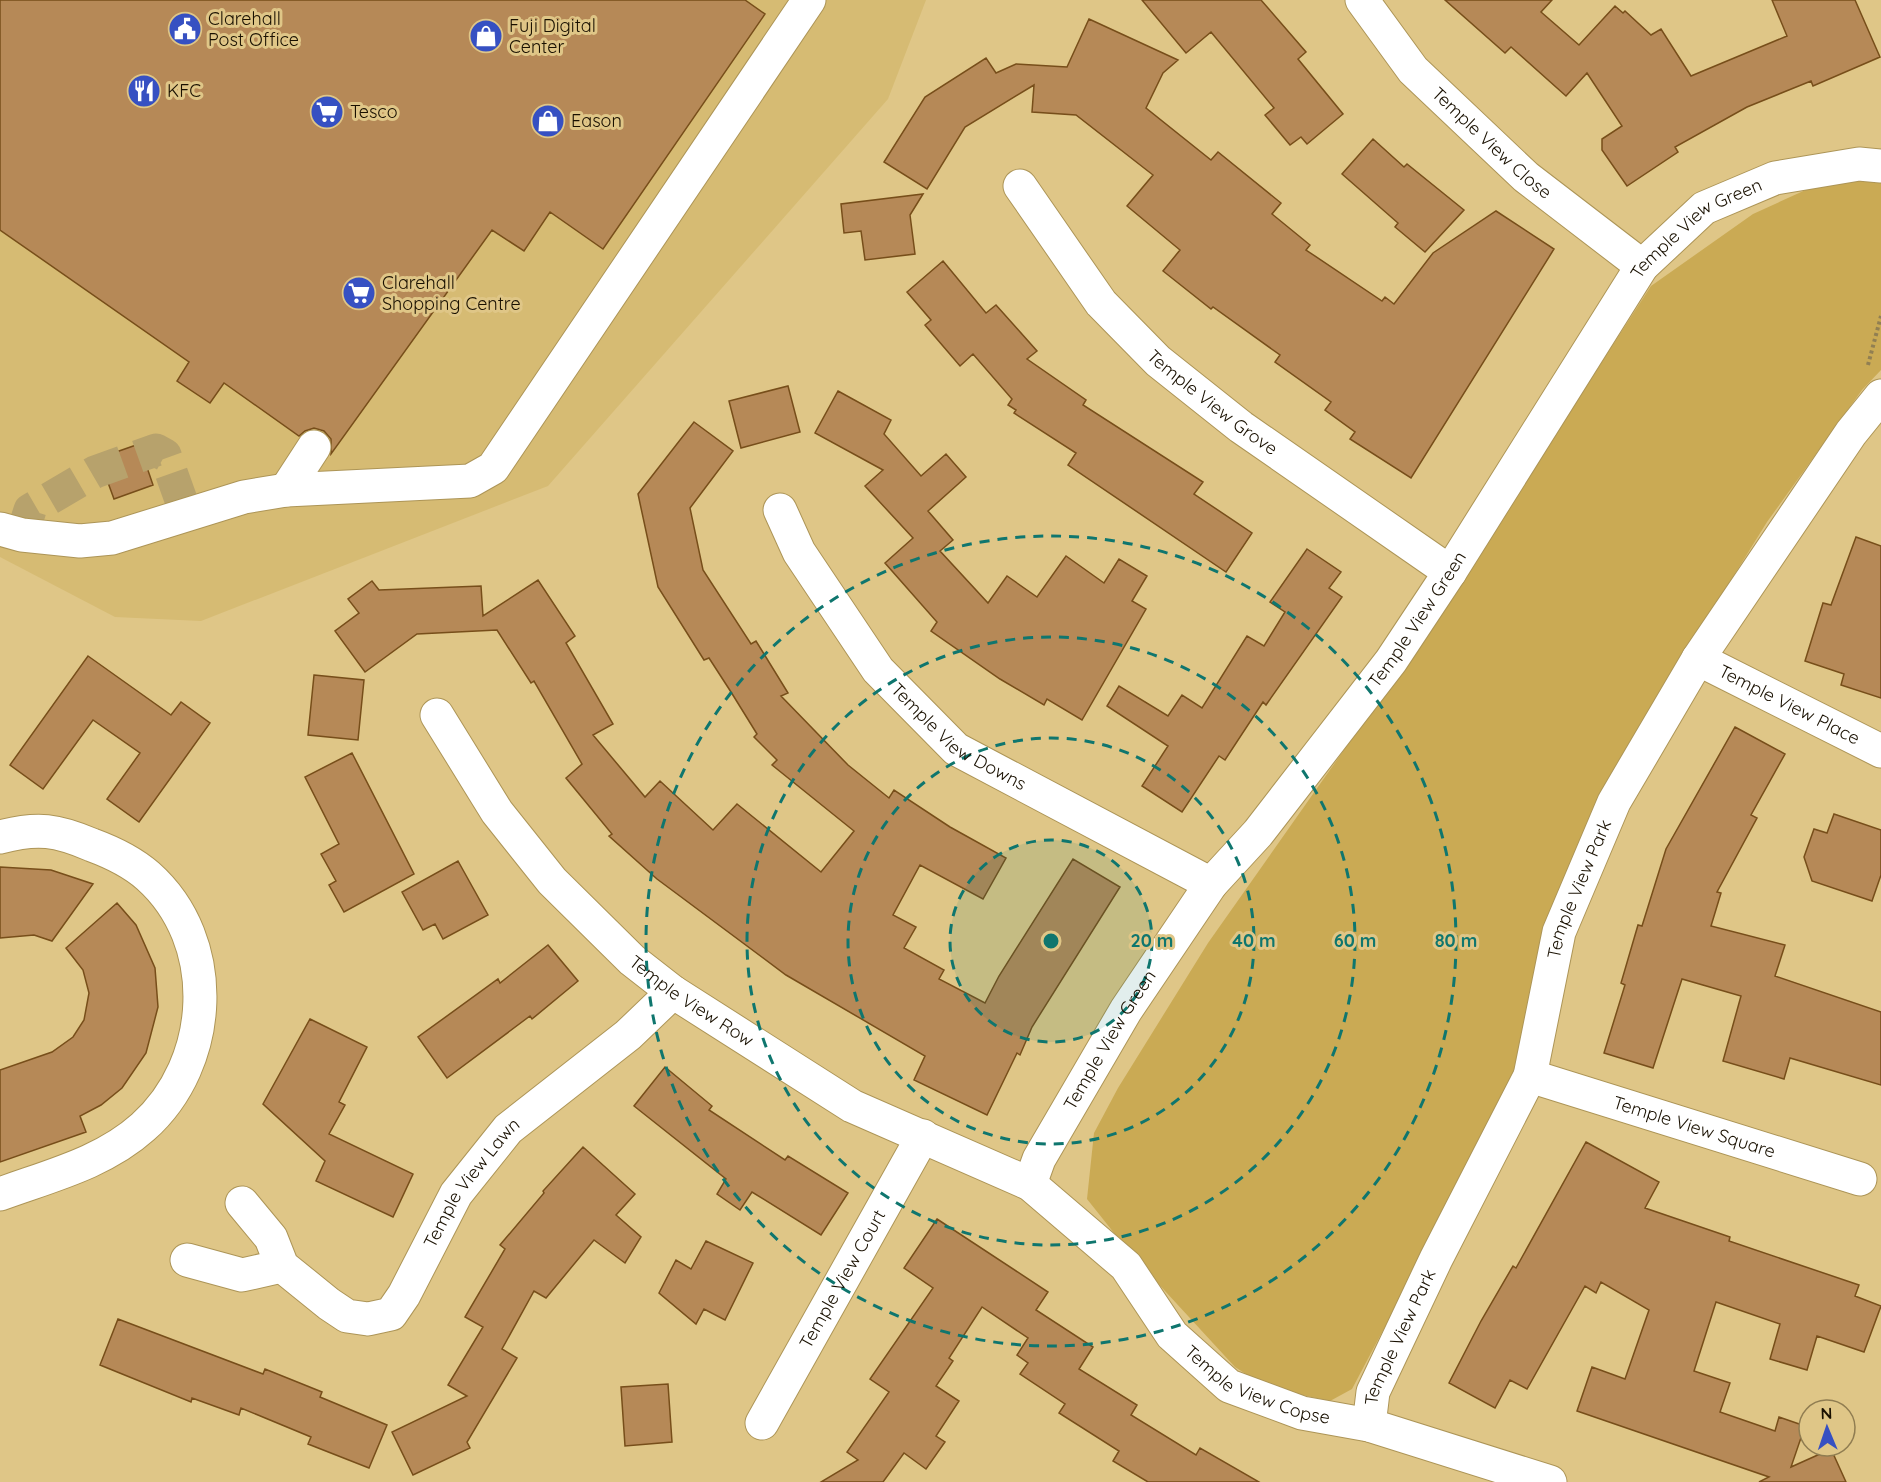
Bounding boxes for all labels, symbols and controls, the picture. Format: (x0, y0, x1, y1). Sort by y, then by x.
place label: Clarehall Post Office (208, 7, 299, 51)
public building icon: Clarehall Post Office (167, 11, 203, 47)
place label: Fuji Digital Center (509, 14, 596, 58)
shop icon: Fuji Digital Center (468, 18, 504, 54)
restaurant icon: KFC (126, 73, 162, 109)
place label: KFC (167, 79, 201, 102)
street label: Temple View Close (1427, 82, 1557, 204)
supermarket icon: Tesco (309, 94, 345, 130)
place label: Tesco (350, 100, 398, 123)
shop icon: Eason (530, 103, 566, 139)
place label: Eason (571, 109, 622, 132)
street label: Temple View Green (1625, 173, 1765, 283)
place label: Clarehall Shopping Centre (382, 271, 521, 315)
supermarket icon: Clarehall Shopping Centre (341, 275, 377, 311)
street label: Temple View Grove (1142, 345, 1282, 460)
street label: Temple View Green (1363, 547, 1471, 692)
street label: Temple View Place (1715, 659, 1864, 749)
street label: Temple View Downs (886, 678, 1031, 795)
street label: Temple View Park (1542, 816, 1616, 961)
text: 20 m (1131, 929, 1173, 952)
text: 40 m (1232, 929, 1276, 952)
text: 60 m (1334, 929, 1376, 952)
text: 80 m (1435, 929, 1477, 952)
centre of rings (1041, 931, 1061, 951)
street label: Temple View Row (625, 950, 758, 1051)
street label: Temple View Green (1058, 965, 1161, 1114)
street label: Temple View Square (1610, 1091, 1778, 1163)
street label: Temple View Lawn (418, 1112, 524, 1252)
street label: Temple View Court (794, 1205, 890, 1352)
street label: Temple View Park (1359, 1265, 1441, 1406)
street label: Temple View Copse (1180, 1340, 1332, 1429)
north arrow (1797, 1398, 1857, 1458)
text: N (1820, 1403, 1833, 1423)

